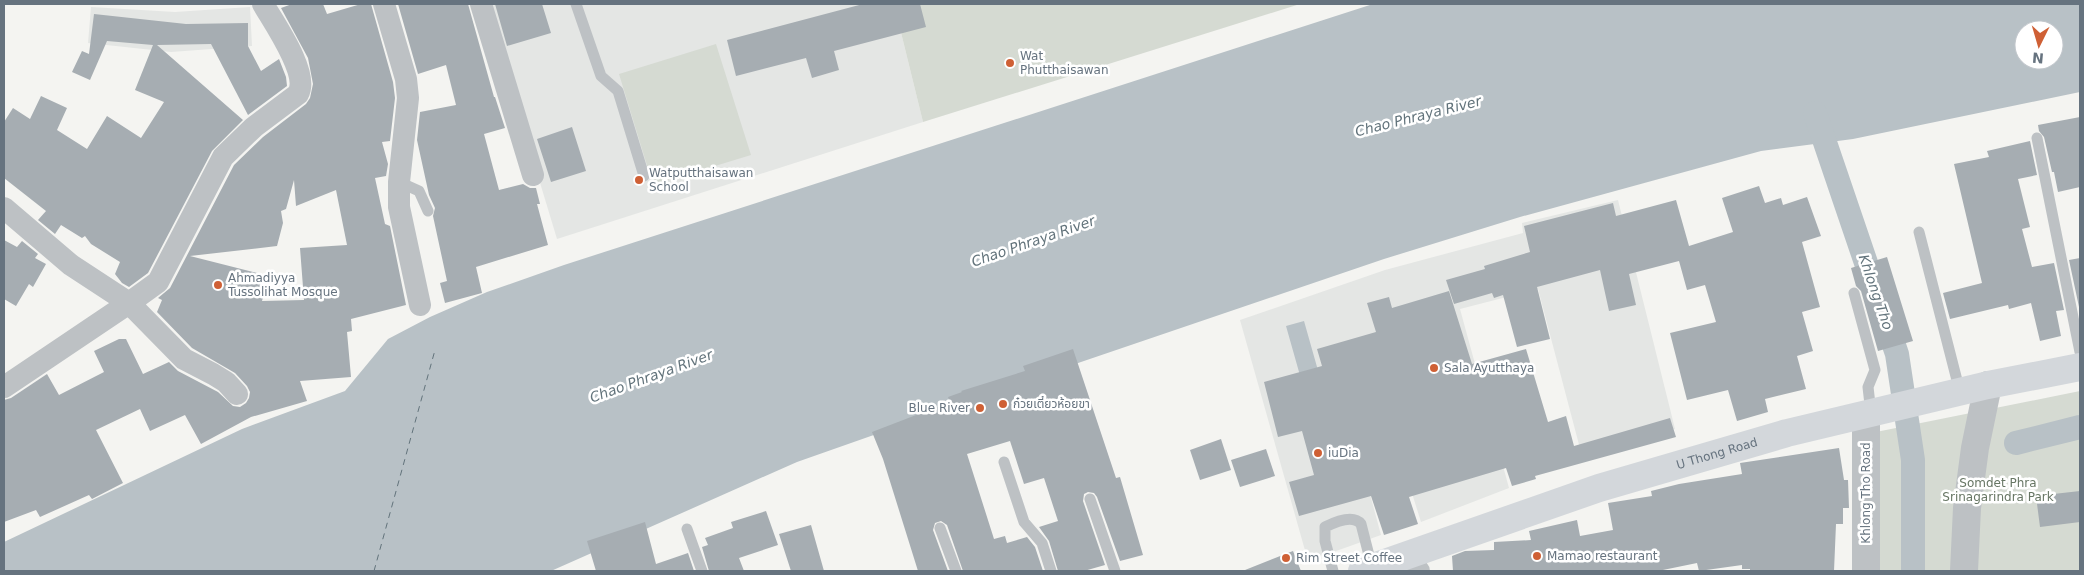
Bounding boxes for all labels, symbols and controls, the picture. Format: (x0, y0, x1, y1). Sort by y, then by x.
north arrow (2014, 20, 2064, 70)
place label: Wat Phutthaisawan (1020, 49, 1109, 77)
text: N (2031, 49, 2044, 66)
marker: Wat Phutthaisawan (1004, 57, 1016, 69)
water label: Chao Phraya River (1353, 92, 1484, 139)
place label: Watputthaisawan School (649, 166, 753, 194)
marker: Watputthaisawan School (633, 174, 645, 186)
water label: Chao Phraya River (969, 212, 1098, 270)
water label: Khlong Tho (1856, 252, 1896, 332)
place label: Ahmadiyya Tussolihat Mosque (227, 271, 338, 299)
marker: Ahmadiyya Tussolihat Mosque (212, 279, 224, 291)
water label: Chao Phraya River (587, 346, 716, 406)
place label: Sala Ayutthaya (1444, 361, 1534, 375)
marker: Sala Ayutthaya (1428, 362, 1440, 374)
place label: ก๋วยเตี๋ยวห้อยขา (1013, 395, 1090, 411)
marker: ก๋วยเตี๋ยวห้อยขา (997, 398, 1009, 410)
place label: Blue River (909, 401, 970, 415)
marker: Blue River (974, 402, 986, 414)
street label: U Thong Road (1675, 435, 1759, 472)
street label: Khlong Tho Road (1859, 442, 1873, 544)
place label: iuDia (1328, 446, 1359, 460)
marker: iuDia (1312, 447, 1324, 459)
park label: Somdet Phra Srinagarindra Park (1942, 476, 2054, 504)
place label: Mamao restaurant (1547, 549, 1658, 563)
marker: Mamao restaurant (1531, 550, 1543, 562)
place label: Rim Street Coffee (1296, 551, 1402, 565)
marker: Rim Street Coffee (1280, 552, 1292, 564)

